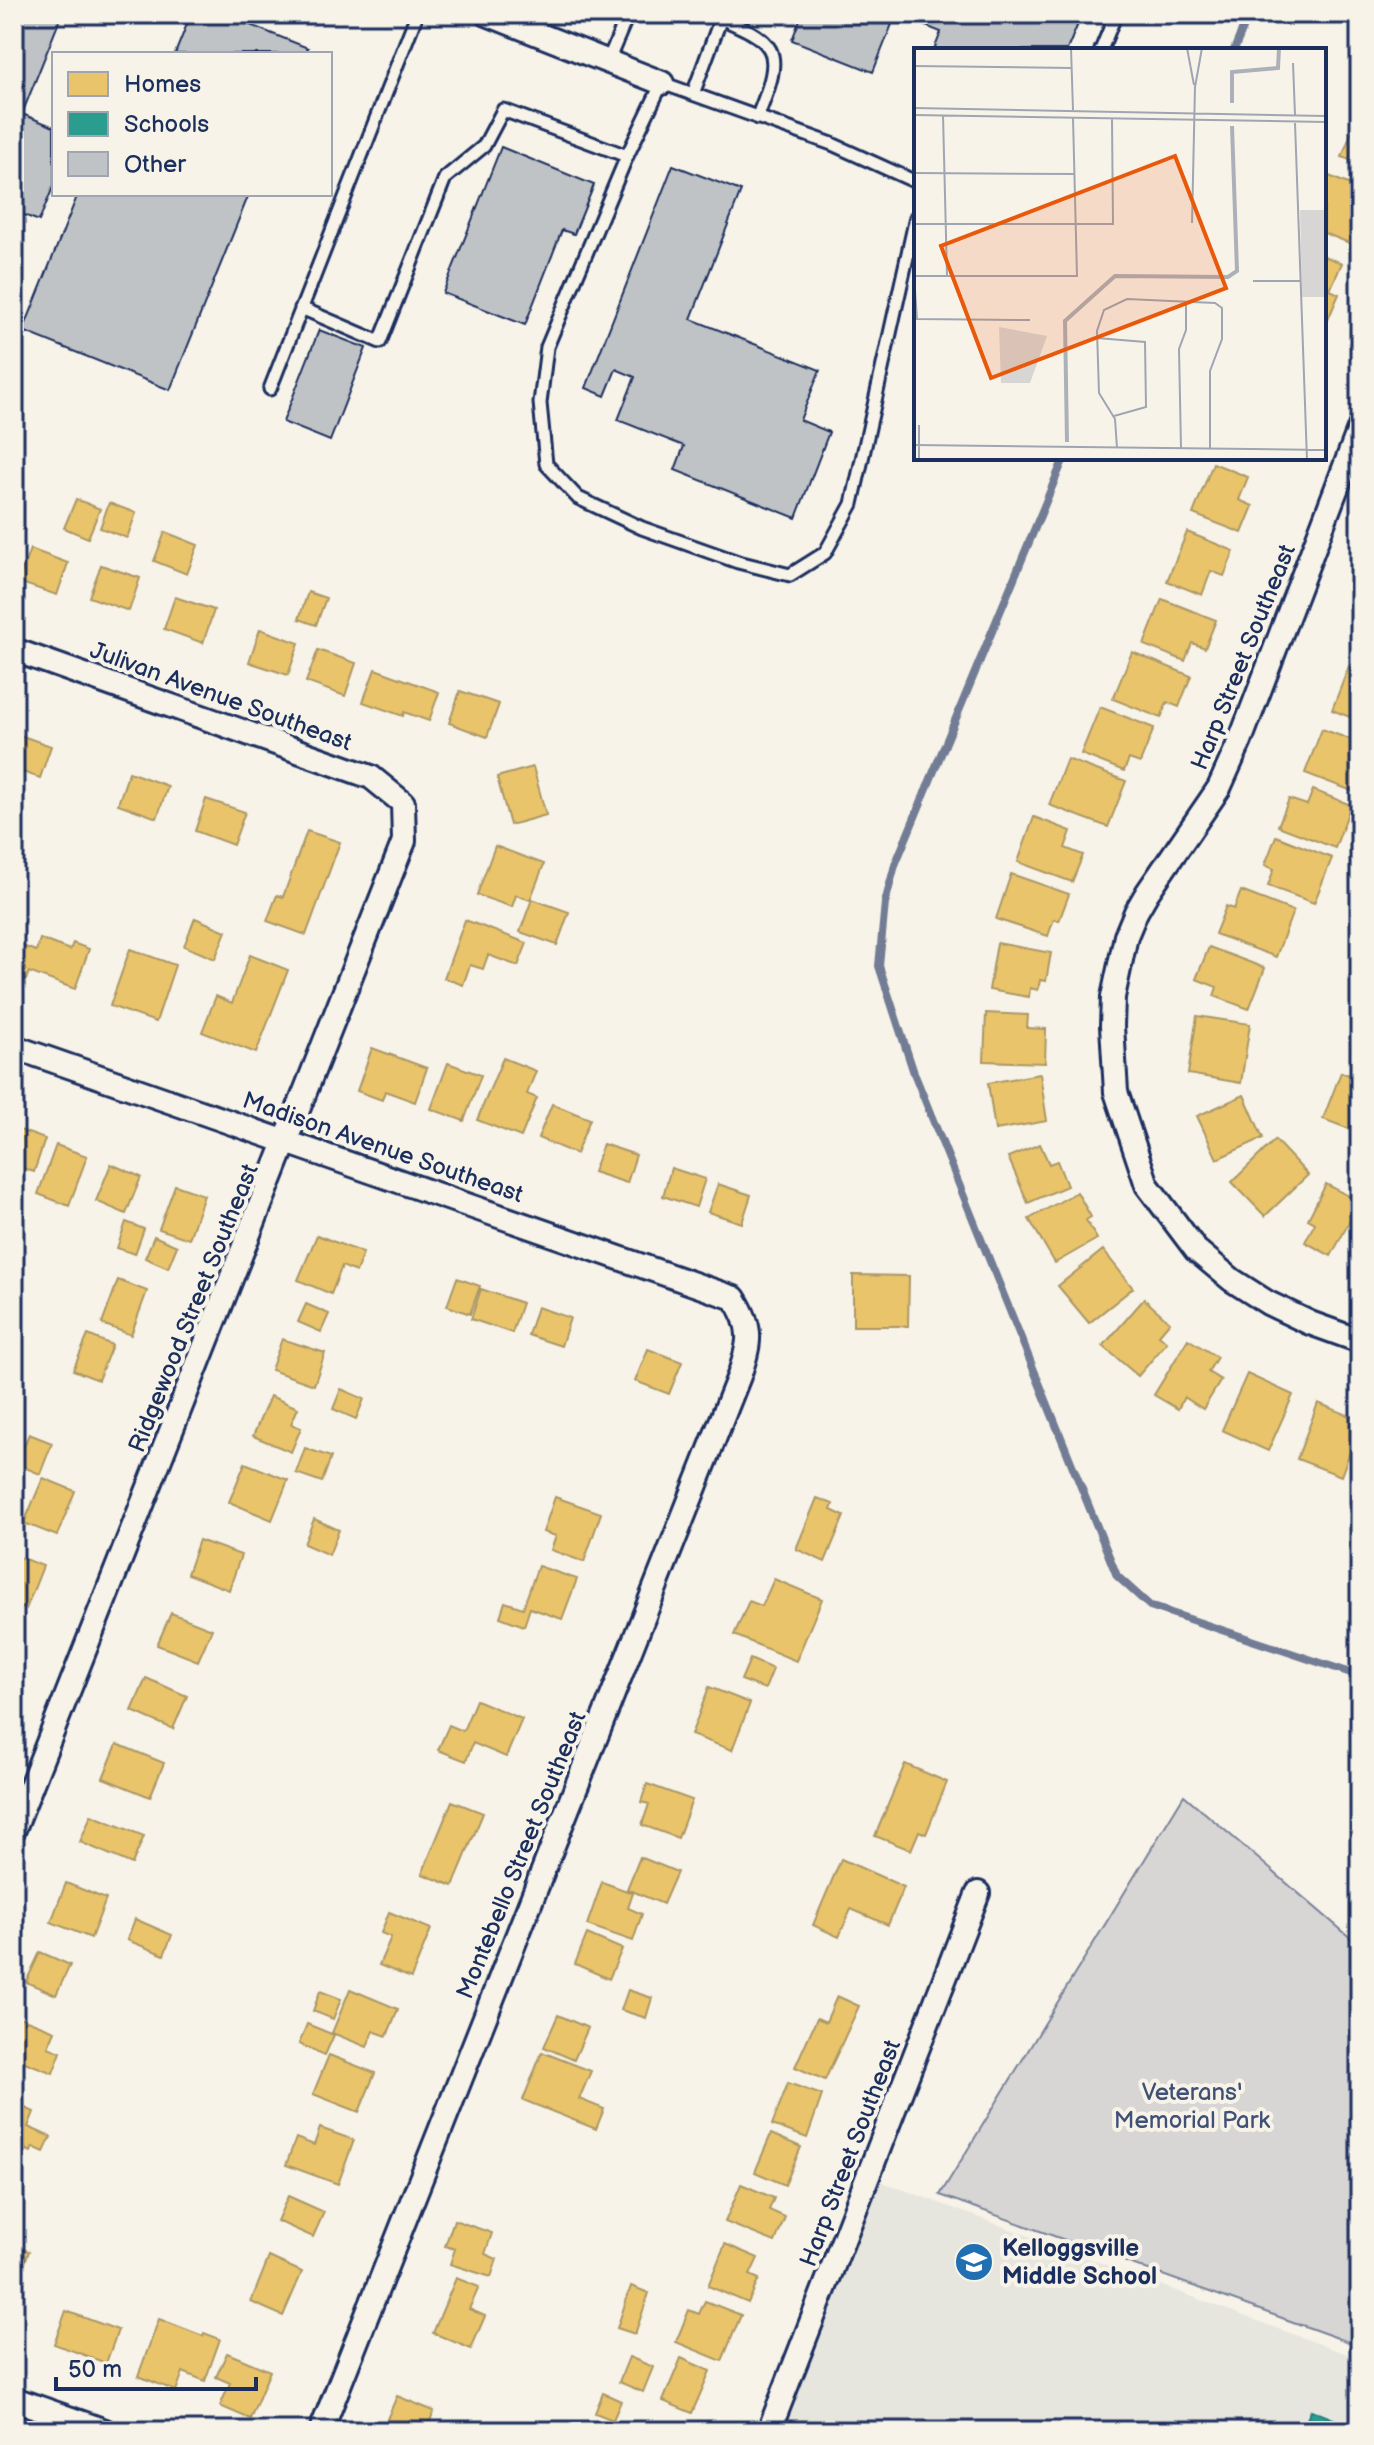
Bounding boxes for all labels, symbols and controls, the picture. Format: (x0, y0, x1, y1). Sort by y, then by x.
inset map (914, 48, 1326, 460)
legend (52, 52, 332, 196)
text: Homes (124, 70, 201, 99)
text: Schools (124, 110, 209, 139)
text: Other (124, 150, 186, 179)
street label: Harp Street Southeast (1185, 540, 1302, 774)
street label: Julivan Avenue Southeast (86, 636, 356, 758)
street label: Madison Avenue Southeast (239, 1086, 527, 1209)
street label: Ridgewood Street Southeast (122, 1159, 265, 1457)
street label: Montebello Street Southeast (450, 1707, 593, 2003)
street label: Harp Street Southeast (794, 2035, 907, 2271)
park label: Veterans' Memorial Park (1114, 2078, 1270, 2135)
place label: Kelloggsville Middle School (1002, 2234, 1157, 2291)
school or university icon: Kelloggsville Middle School (953, 2241, 995, 2283)
scale bar (56, 2341, 256, 2391)
text: 50 m (68, 2355, 122, 2384)

